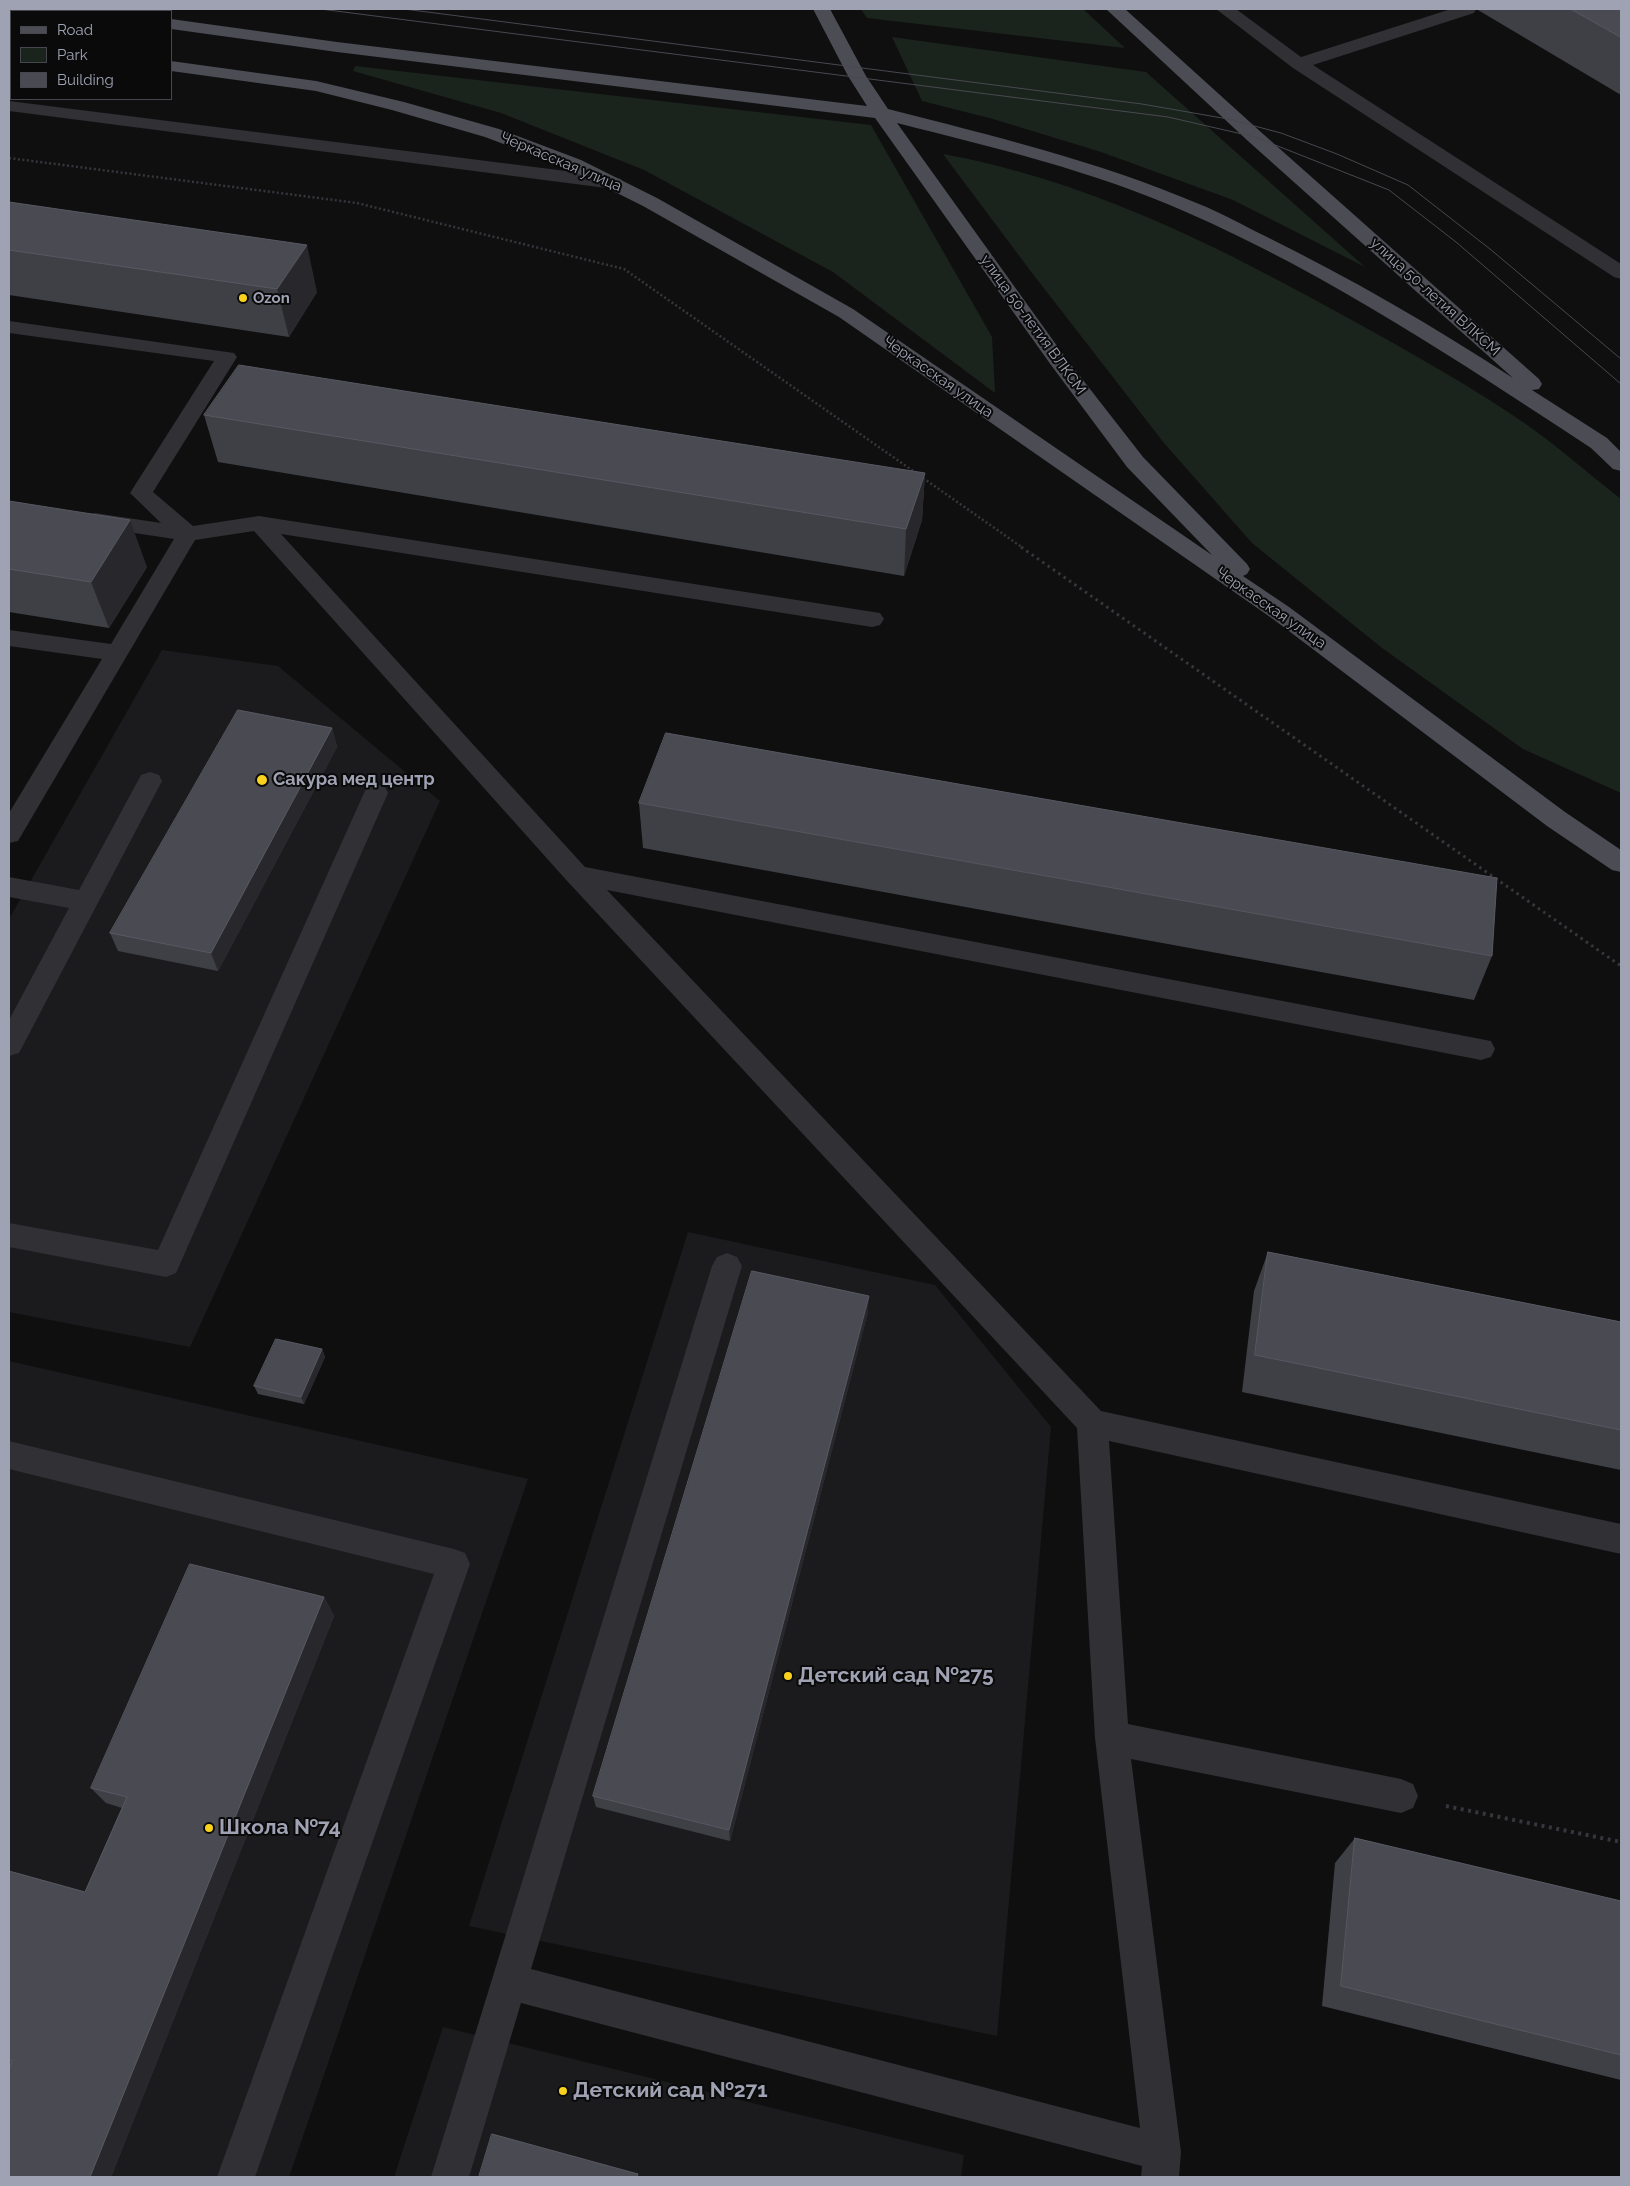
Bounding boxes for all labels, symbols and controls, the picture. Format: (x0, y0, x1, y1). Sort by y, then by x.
legend (10, 10, 172, 100)
text: Road (57, 21, 93, 39)
text: Park (57, 46, 88, 64)
text: Building (57, 71, 114, 89)
street label: Черкасская улица (498, 128, 624, 196)
street label: улица 50-летия ВЛКСМ (1366, 234, 1504, 360)
street label: улица 50-летия ВЛКСМ (976, 252, 1090, 398)
place label: Ozon (253, 289, 290, 307)
marker: Ozon (237, 292, 249, 304)
street label: Черкасская улица (880, 332, 996, 422)
street label: Черкасская улица (1213, 563, 1329, 653)
place label: Сакура мед центр (273, 769, 435, 791)
marker: Сакура мед центр (255, 773, 269, 787)
place label: Детский сад №275 (798, 1663, 994, 1689)
marker: Детский сад №275 (782, 1670, 794, 1682)
place label: Школа №74 (219, 1815, 341, 1841)
marker: Школа №74 (203, 1822, 215, 1834)
place label: Детский сад №271 (573, 2078, 768, 2104)
marker: Детский сад №271 (557, 2085, 569, 2097)

